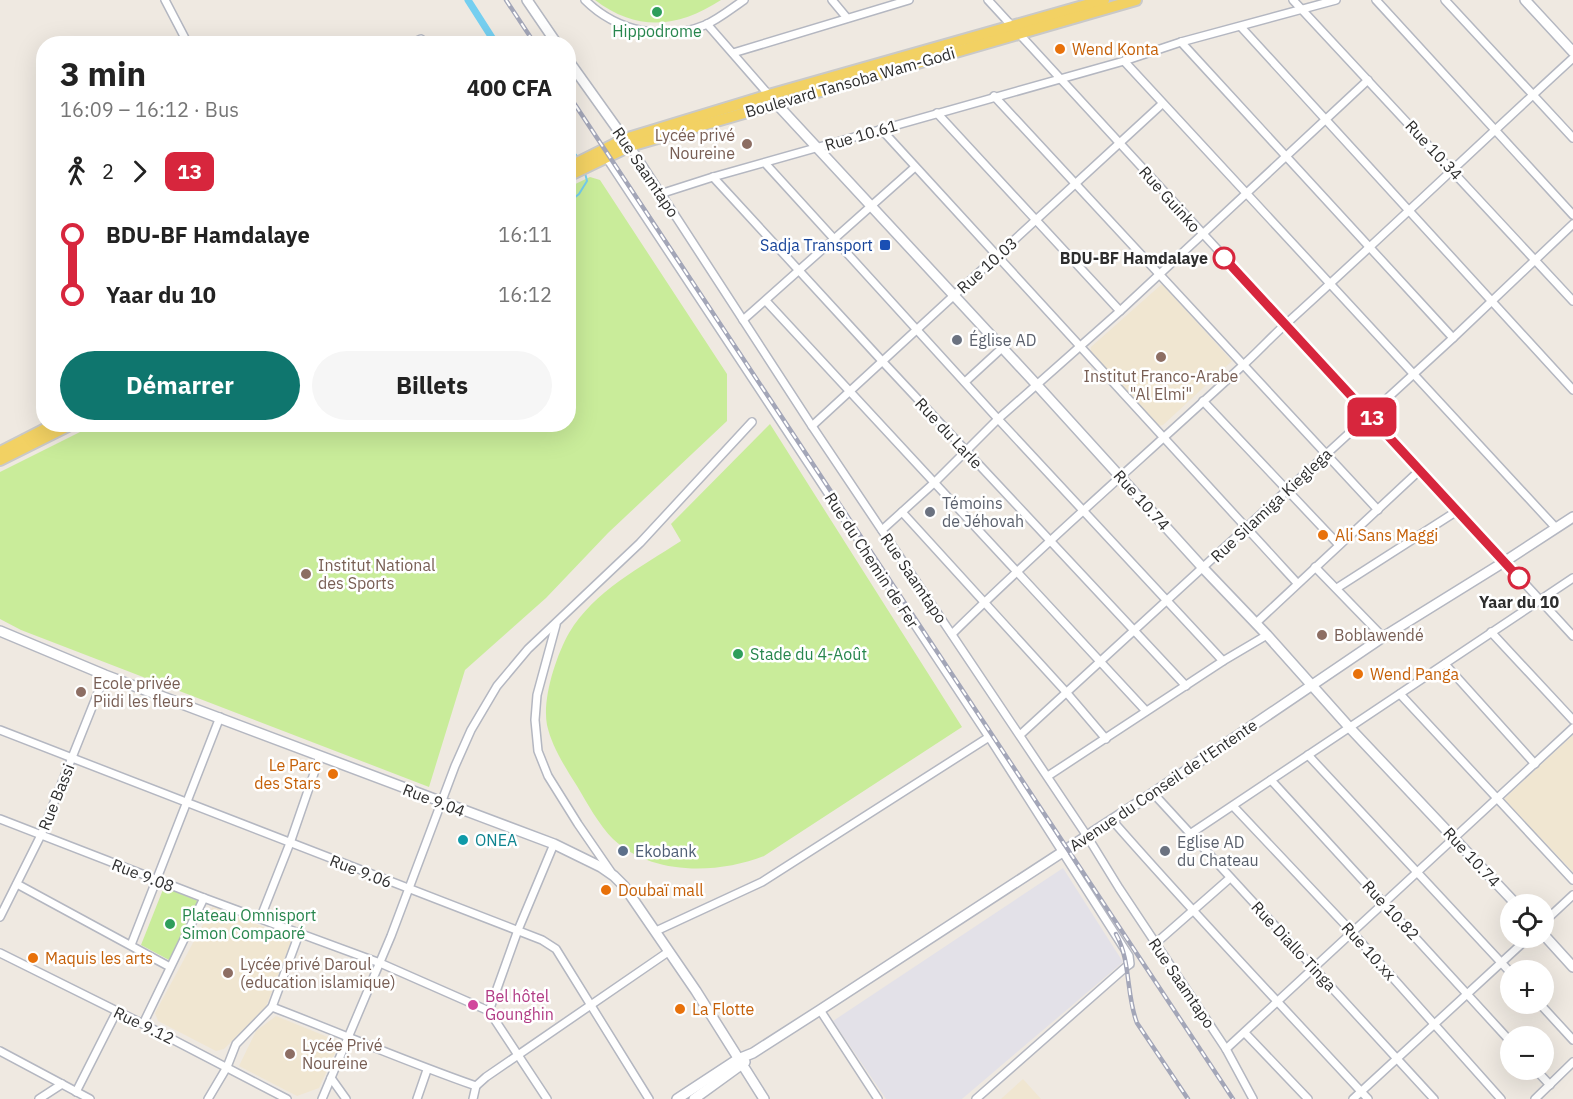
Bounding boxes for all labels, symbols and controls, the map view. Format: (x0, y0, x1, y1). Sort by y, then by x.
marker: Hippodrome (650, 5, 664, 19)
place label: Hippodrome (612, 21, 702, 41)
place label: Wend Konta (1072, 39, 1159, 59)
street label: Boulevard Tansoba Wam-Godi (743, 42, 957, 122)
marker: Wend Konta (1053, 42, 1067, 56)
text: 3 min (60, 52, 146, 95)
text: 400 CFA (467, 73, 552, 102)
text: 16:09 – 16:12 · Bus (60, 96, 239, 123)
street label: Rue 10.61 (822, 115, 900, 155)
street label: Rue 10.34 (1401, 116, 1467, 184)
street label: Rue Saamtapo (608, 123, 684, 221)
place label: Lycée privé Noureine (655, 125, 735, 163)
marker: Lycée privé Noureine (740, 137, 754, 151)
icon: walk (60, 155, 93, 188)
icon: forward (123, 155, 156, 188)
text: 13 (177, 157, 202, 185)
text: 2 (102, 158, 114, 185)
street label: Rue Guinko (1135, 162, 1205, 236)
text: BDU-BF Hamdalaye (106, 220, 310, 249)
text: 16:11 (498, 221, 552, 248)
street label: Rue 10.03 (953, 233, 1021, 297)
place label: Sadja Transport (760, 235, 873, 255)
marker: Sadja Transport (878, 238, 892, 252)
marker: BDU-BF Hamdalaye (1213, 247, 1235, 269)
place label: BDU-BF Hamdalaye (1060, 248, 1208, 268)
text: Yaar du 10 (106, 280, 216, 309)
text: 16:12 (498, 281, 552, 308)
place label: Église AD (969, 329, 1036, 350)
marker: Église AD (950, 333, 964, 347)
marker: Institut Franco-Arabe "Al Elmi" (1154, 350, 1168, 364)
button: Démarrer (60, 351, 300, 420)
button: Billets (312, 351, 552, 420)
place label: Institut Franco-Arabe "Al Elmi" (1084, 366, 1239, 404)
street label: Rue du Larle (911, 393, 987, 473)
line badge: 13 (1345, 398, 1399, 436)
text: 13 (1359, 403, 1385, 431)
street label: Rue Silamiga Kieglega (1206, 443, 1336, 566)
street label: Rue 10.74 (1110, 466, 1174, 534)
street label: Rue du Chemin de Fer (821, 488, 923, 632)
place label: Témoins de Jéhovah (942, 493, 1024, 531)
marker: Témoins de Jéhovah (923, 505, 937, 519)
place label: Ali Sans Maggi (1335, 525, 1438, 545)
marker: Ali Sans Maggi (1316, 528, 1330, 542)
street label: Rue Saamtapo (876, 529, 952, 627)
place label: Institut National des Sports (318, 555, 435, 593)
marker: Institut National des Sports (299, 567, 313, 581)
marker: Yaar du 10 (1508, 567, 1530, 589)
place label: Yaar du 10 (1479, 592, 1559, 612)
place label: Boblawendé (1334, 625, 1424, 645)
marker: Boblawendé (1315, 628, 1329, 642)
place label: Stade du 4-Août (750, 644, 867, 664)
marker: Stade du 4-Août (731, 647, 745, 661)
place label: Wend Panga (1370, 664, 1460, 684)
marker: Wend Panga (1351, 667, 1365, 681)
place label: Ecole privée Piidi les fleurs (93, 673, 194, 711)
marker: Ecole privée Piidi les fleurs (74, 685, 88, 699)
street label: Avenue du Conseil de l'Entente (1065, 714, 1261, 855)
place label: Le Parc des Stars (254, 755, 321, 793)
street label: Rue Bassi (34, 761, 78, 833)
marker: Le Parc des Stars (326, 767, 340, 781)
street label: Rue 9.04 (400, 779, 468, 821)
street label: Rue 10.74 (1439, 823, 1505, 891)
place label: ONEA (475, 830, 517, 850)
place label: Eglise AD du Chateau (1177, 832, 1259, 870)
marker: ONEA (456, 833, 470, 847)
place label: Ekobank (635, 841, 697, 861)
marker: Ekobank (616, 844, 630, 858)
marker: Eglise AD du Chateau (1158, 844, 1172, 858)
street label: Rue 9.06 (327, 850, 395, 892)
street label: Rue 9.08 (109, 854, 177, 896)
street label: Rue 10.82 (1358, 876, 1424, 944)
place label: Doubaï mall (618, 880, 704, 900)
marker: Doubaï mall (599, 883, 613, 897)
map controls (1500, 894, 1554, 1080)
button: locate (1500, 894, 1554, 948)
street label: Rue Diallo Tinga (1247, 897, 1341, 995)
place label: Plateau Omnisport Simon Compaoré (182, 905, 316, 943)
marker: Plateau Omnisport Simon Compaoré (163, 917, 177, 931)
street label: Rue 10.xx (1338, 918, 1400, 984)
street label: Rue Saamtapo (1144, 934, 1220, 1032)
place label: Maquis les arts (45, 948, 153, 968)
marker: Maquis les arts (26, 951, 40, 965)
place label: Lycée privé Daroul (education islamique) (240, 954, 396, 992)
button: + (1500, 960, 1554, 1014)
marker: Lycée privé Daroul (education islamique) (221, 966, 235, 980)
place label: Bel hôtel Gounghin (485, 986, 554, 1024)
marker: Bel hôtel Gounghin (466, 998, 480, 1012)
place label: La Flotte (692, 999, 755, 1019)
street label: Rue 9.12 (110, 1002, 178, 1048)
marker: La Flotte (673, 1002, 687, 1016)
button: − (1500, 1026, 1554, 1080)
place label: Lycée Privé Noureine (302, 1035, 383, 1073)
marker: Lycée Privé Noureine (283, 1047, 297, 1061)

